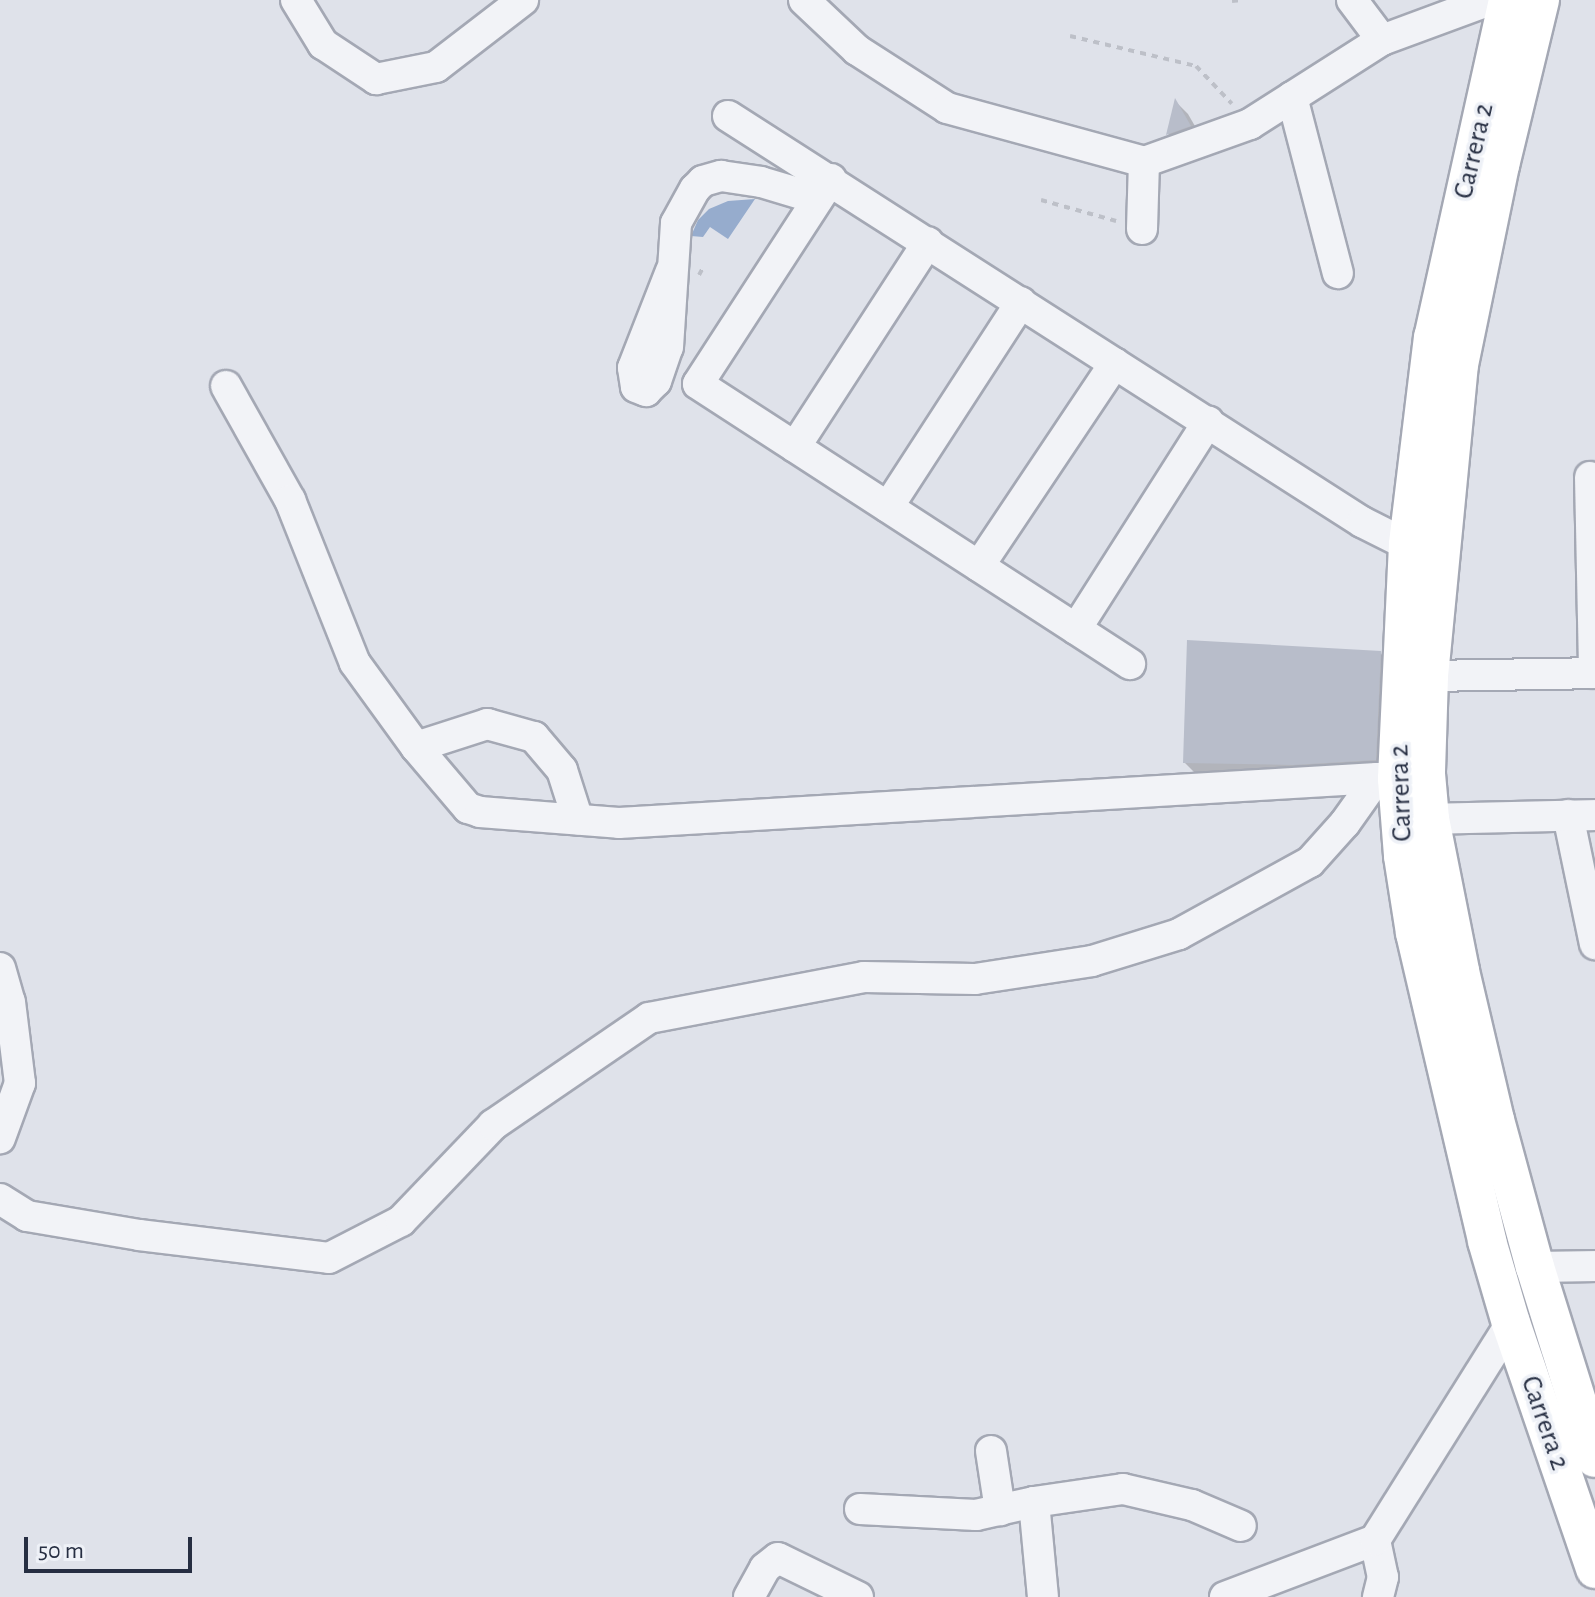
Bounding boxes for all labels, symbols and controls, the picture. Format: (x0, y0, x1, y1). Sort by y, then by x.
street label: Carrera 2 (1447, 100, 1501, 202)
street label: Carrera 2 (1383, 744, 1419, 842)
street label: Carrera 2 (1513, 1372, 1577, 1474)
scale bar (28, 1521, 196, 1571)
text: 50 m (38, 1539, 84, 1563)

